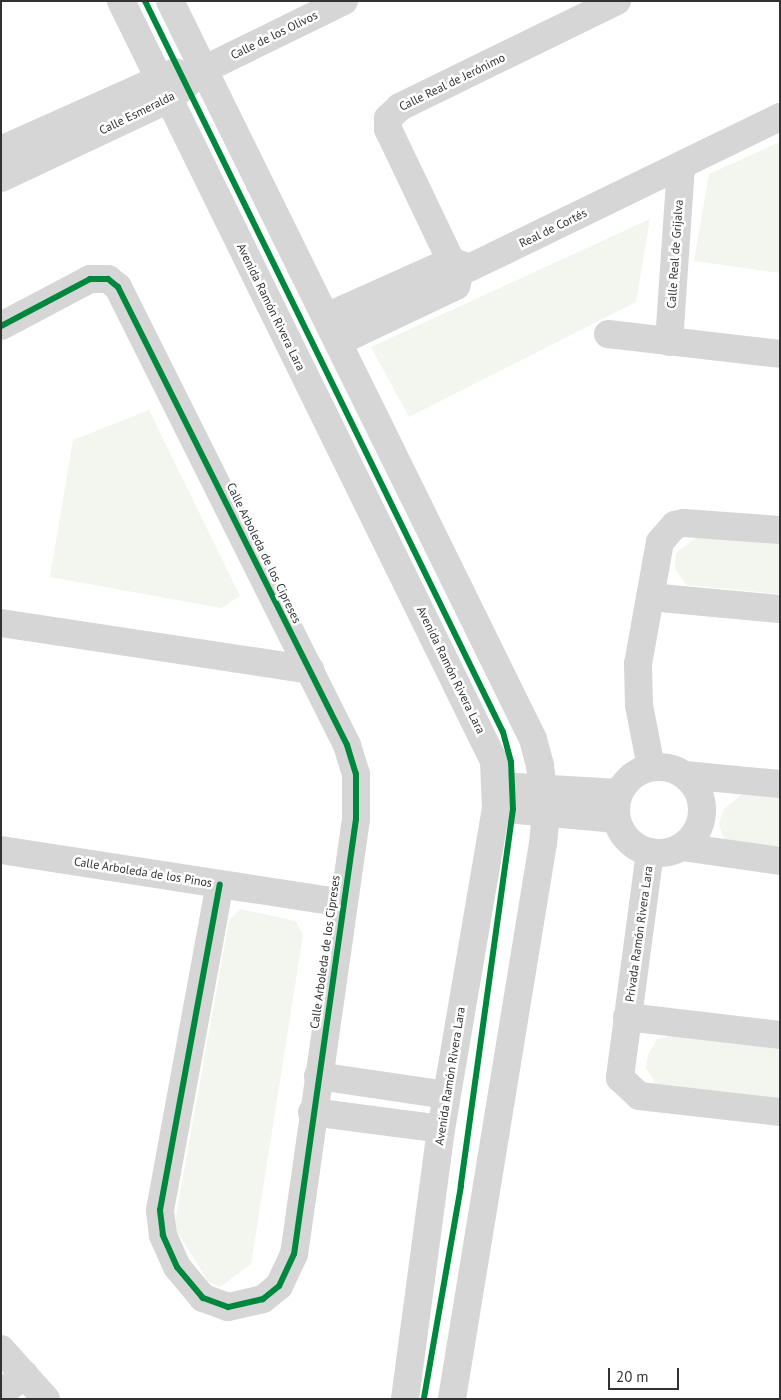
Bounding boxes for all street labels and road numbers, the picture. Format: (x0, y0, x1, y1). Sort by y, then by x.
street label: Calle de los Olivos (228, 8, 320, 62)
street label: Calle Real de Jerónimo (397, 50, 507, 114)
street label: Calle Esmeralda (97, 89, 177, 137)
street label: Calle Real de Grijalva (664, 199, 686, 309)
street label: Real de Cortés (517, 205, 589, 251)
street label: Avenida Ramón Rivera Lara (234, 241, 308, 373)
street label: Calle Arboleda de los Cipreses (224, 480, 304, 626)
street label: Avenida Ramón Rivera Lara (414, 604, 488, 736)
street label: Calle Arboleda de los Pinos (73, 854, 213, 890)
street label: Privada Ramón Rivera Lara (622, 865, 656, 1003)
street label: Calle Arboleda de los Cipreses (307, 874, 343, 1030)
street label: Avenida Ramón Rivera Lara (432, 1006, 468, 1146)

